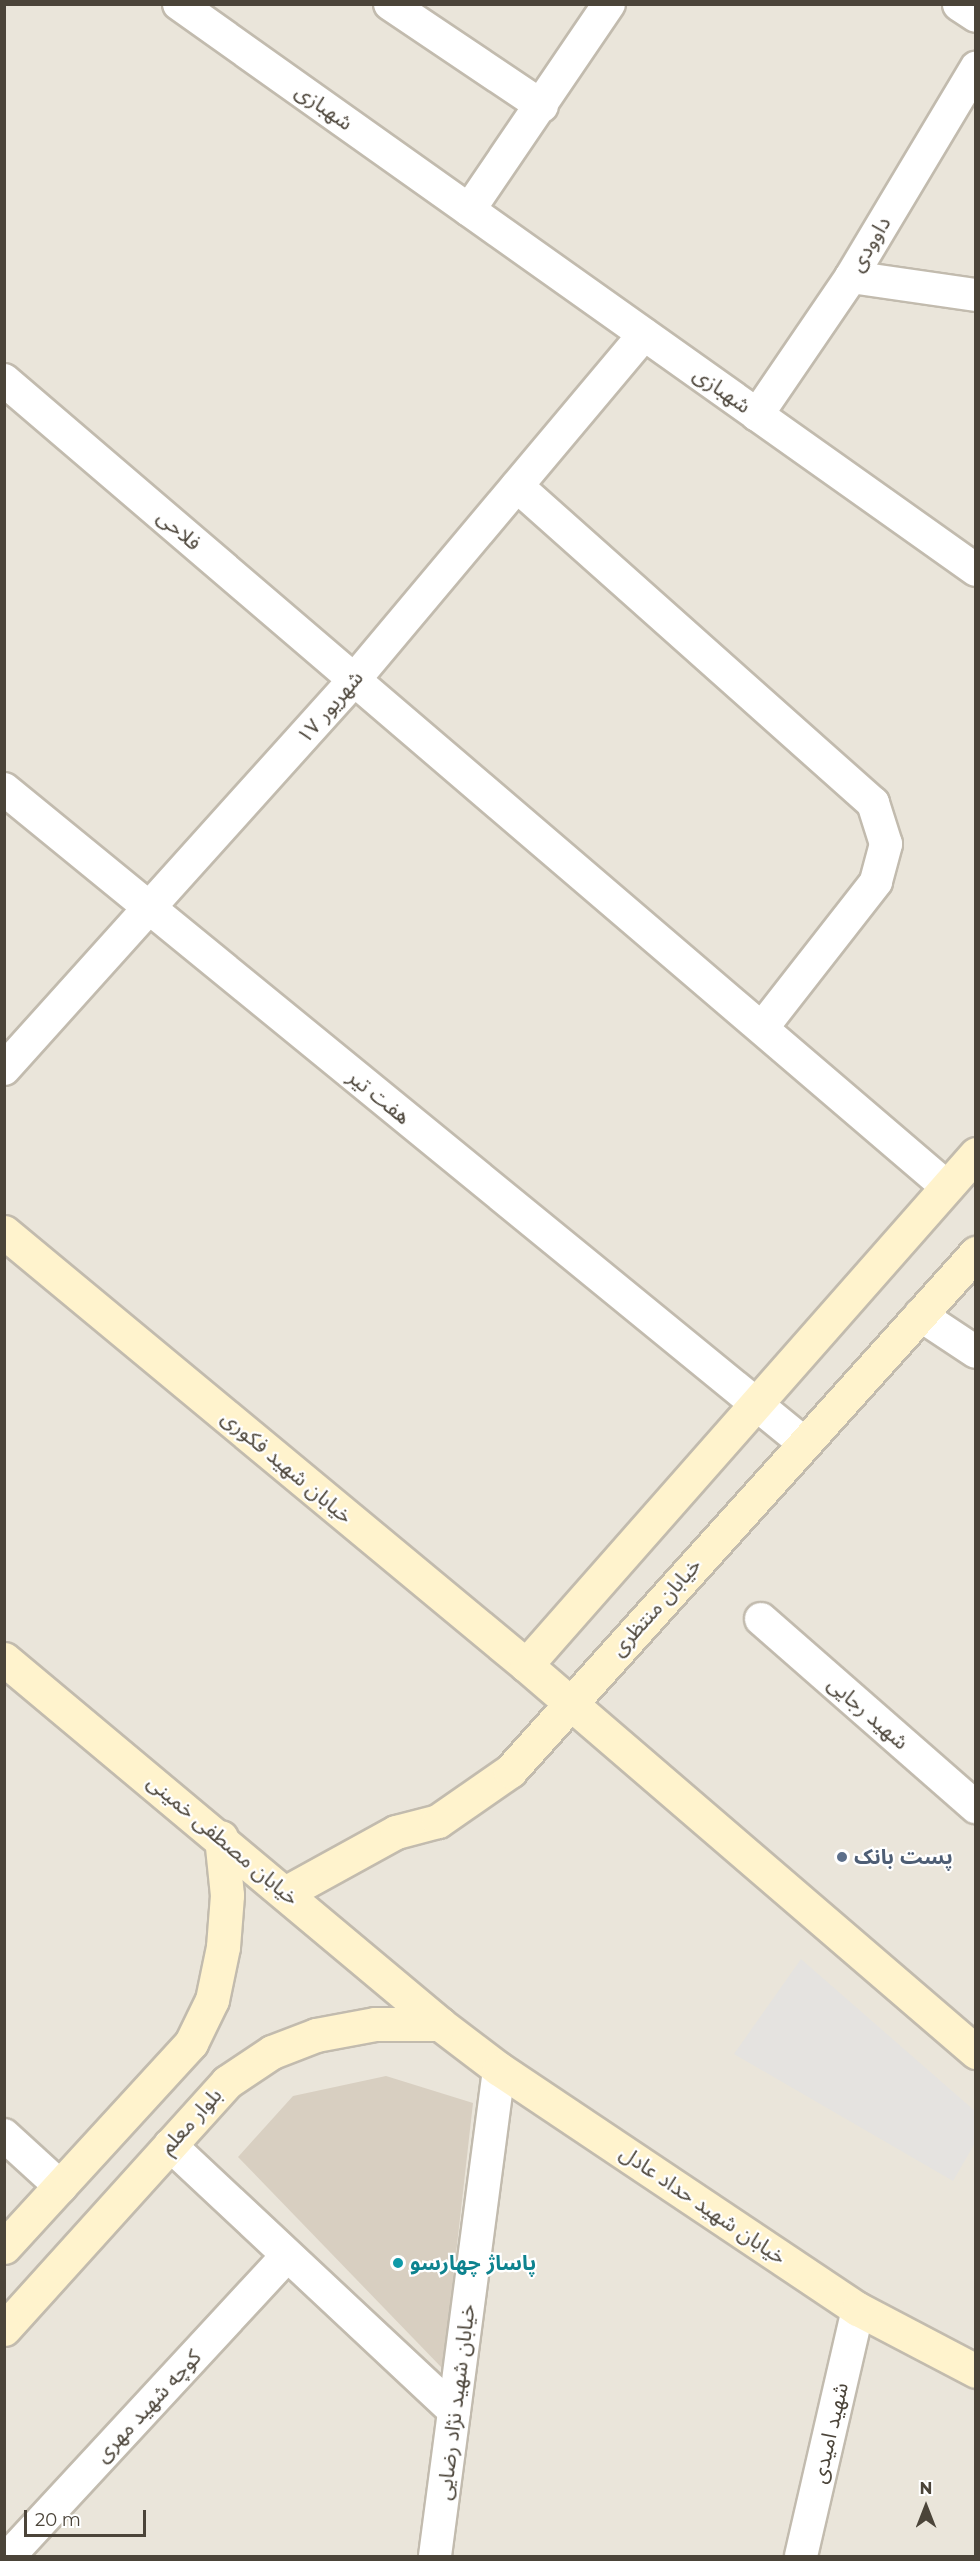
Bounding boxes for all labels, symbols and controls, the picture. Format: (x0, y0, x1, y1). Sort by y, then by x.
street label: شهبازی (291, 78, 357, 136)
street label: داوودی (844, 212, 896, 276)
street label: شهبازی (689, 361, 755, 419)
street label: فلاحی (152, 504, 206, 556)
street label: ۱۷ شهریور (292, 665, 368, 749)
street label: هفت تیر (343, 1064, 415, 1130)
street label: خیابان شهید فکوری (216, 1405, 358, 1529)
street label: خیابان منتظری (605, 1553, 707, 1661)
street label: شهید رجایی (822, 1671, 914, 1755)
street label: خیابان مصطفی خمینی (142, 1769, 304, 1911)
place label: پست بانک (854, 1844, 953, 1870)
marker: پست بانک (835, 1850, 849, 1864)
street label: بلوار معلم (155, 2083, 227, 2159)
street label: خیابان شهید حداد عادل (615, 2140, 791, 2270)
place label: پاساژ چهارسو (410, 2250, 536, 2276)
marker: پاساژ چهارسو (391, 2256, 405, 2270)
street label: خیابان شهید نژاد رضایی (431, 2302, 481, 2502)
street label: کوچه شهید مهری (90, 2345, 206, 2467)
street label: شهید امیدی (806, 2380, 854, 2486)
north arrow (896, 2477, 956, 2537)
text: N (920, 2479, 932, 2498)
scale bar (27, 2498, 148, 2536)
text: 20 m (35, 2509, 81, 2531)

